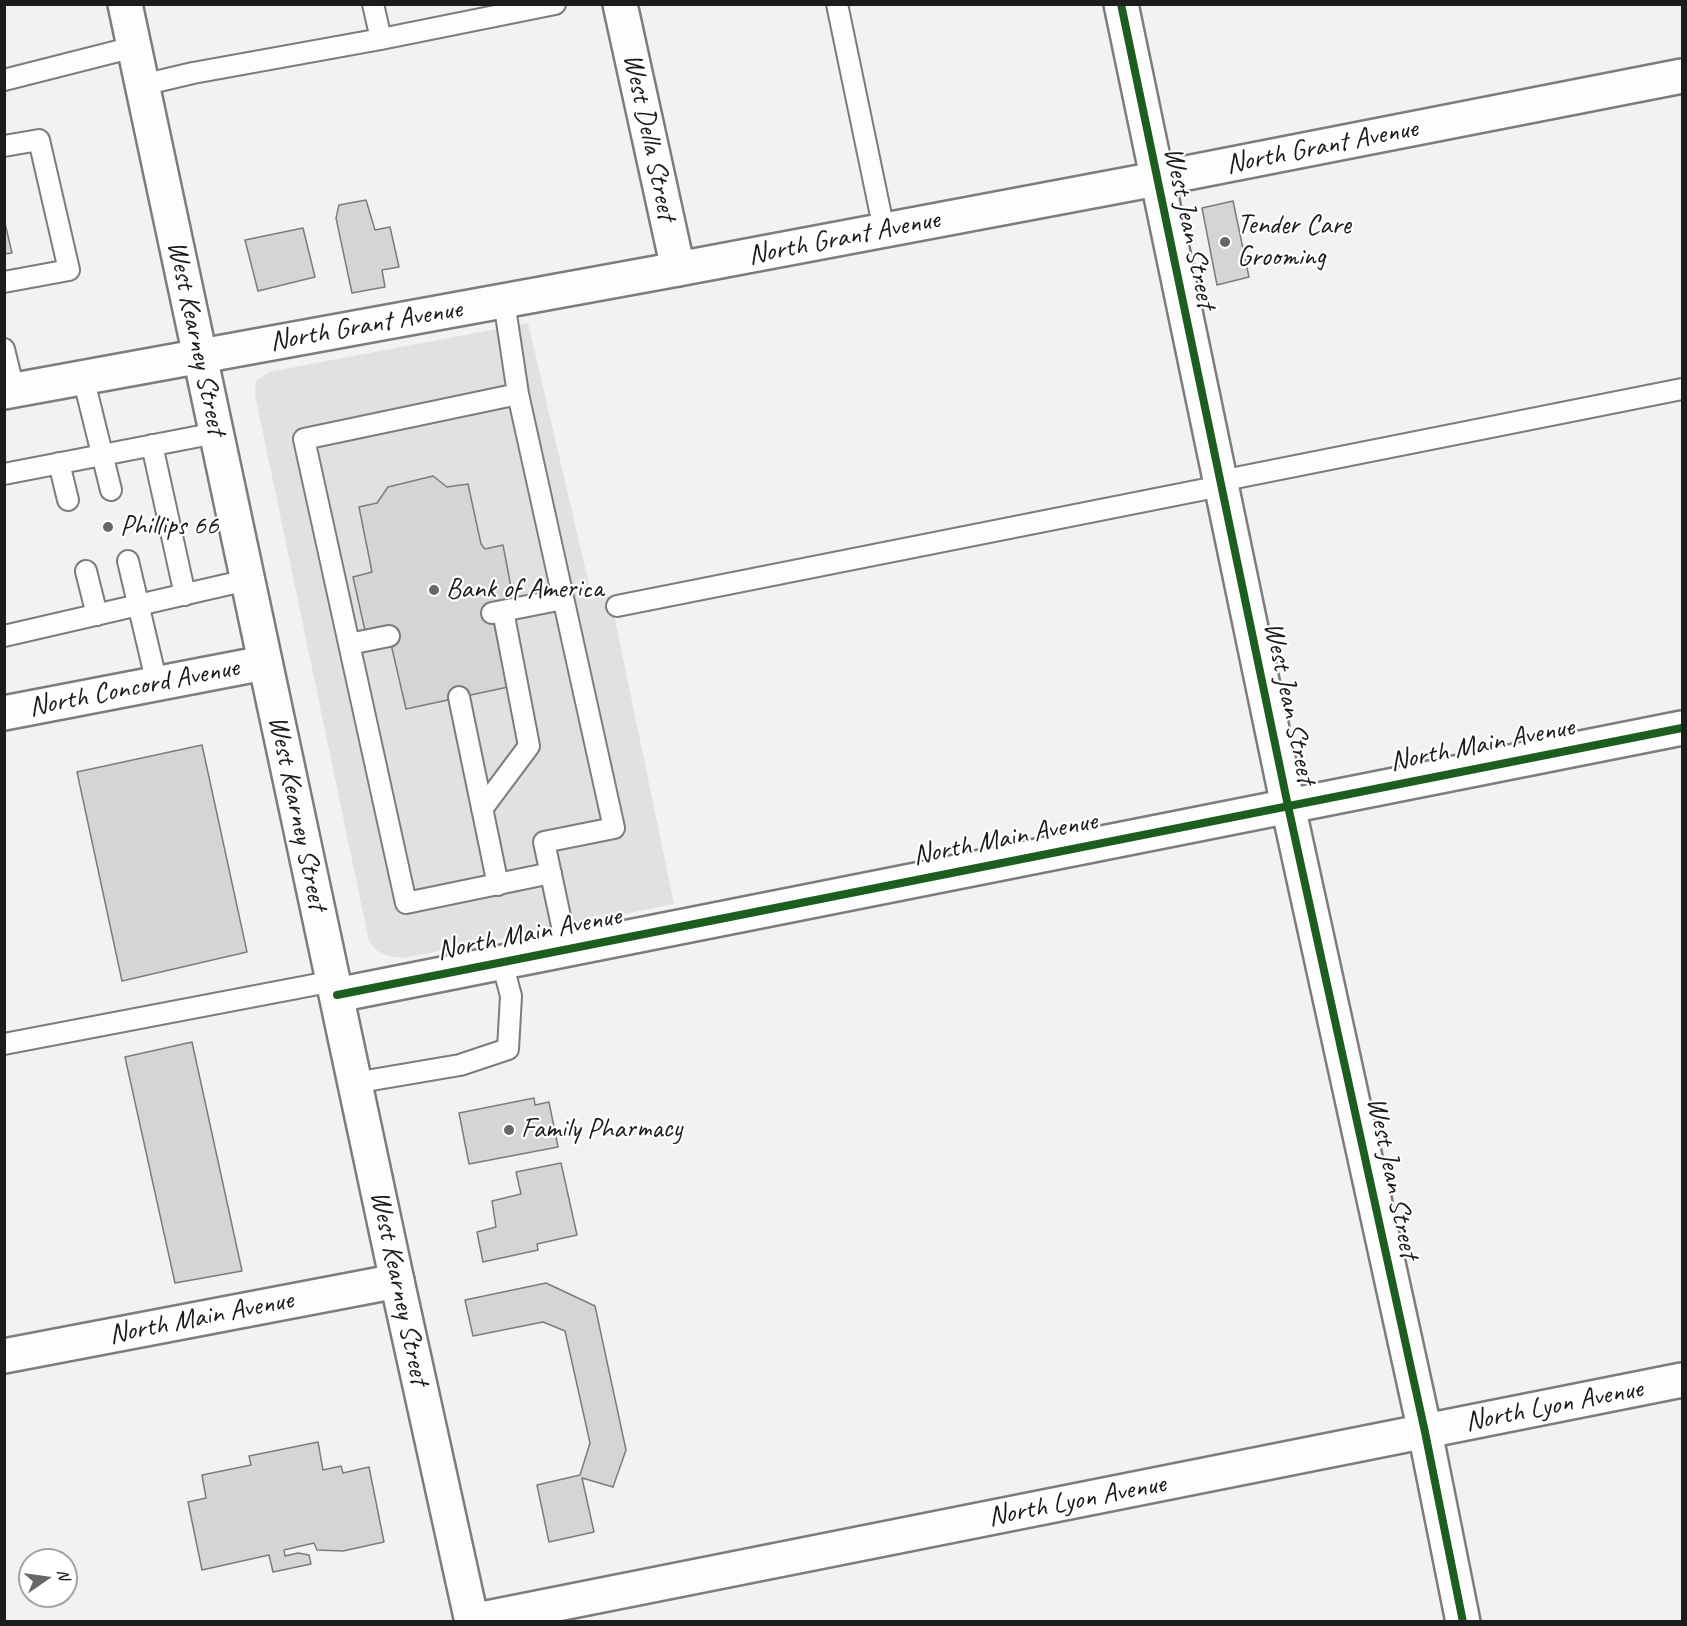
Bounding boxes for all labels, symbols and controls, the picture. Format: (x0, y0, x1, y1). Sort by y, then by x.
street label: West Della Street (615, 51, 683, 223)
street label: North Grant Avenue (1223, 112, 1421, 182)
street label: West Jean Street (1156, 144, 1222, 312)
street label: North Grant Avenue (745, 203, 943, 273)
place label: Tender Care Grooming (1237, 209, 1351, 275)
marker: Tender Care Grooming (1218, 235, 1232, 249)
street label: West Kearney Street (159, 238, 233, 438)
street label: North Grant Avenue (267, 293, 465, 359)
place label: Phillips 66 (120, 510, 218, 544)
marker: Phillips 66 (101, 520, 115, 534)
place label: Bank of America (446, 573, 603, 607)
marker: Bank of America (427, 583, 441, 597)
street label: West Jean Street (1256, 619, 1322, 787)
street label: North Concord Avenue (26, 651, 242, 725)
street label: North Main Avenue (1387, 711, 1577, 779)
street label: West Kearney Street (260, 713, 334, 913)
street label: North Main Avenue (910, 805, 1100, 873)
street label: North Main Avenue (434, 900, 624, 968)
street label: West Jean Street (1359, 1094, 1425, 1262)
place label: Family Pharmacy (521, 1113, 682, 1147)
marker: Family Pharmacy (502, 1123, 516, 1137)
street label: West Kearney Street (362, 1188, 436, 1388)
street label: North Main Avenue (106, 1284, 296, 1352)
street label: North Lyon Avenue (1462, 1372, 1646, 1440)
street label: North Lyon Avenue (985, 1467, 1169, 1535)
north arrow (18, 1548, 78, 1608)
text: N (53, 1567, 74, 1581)

